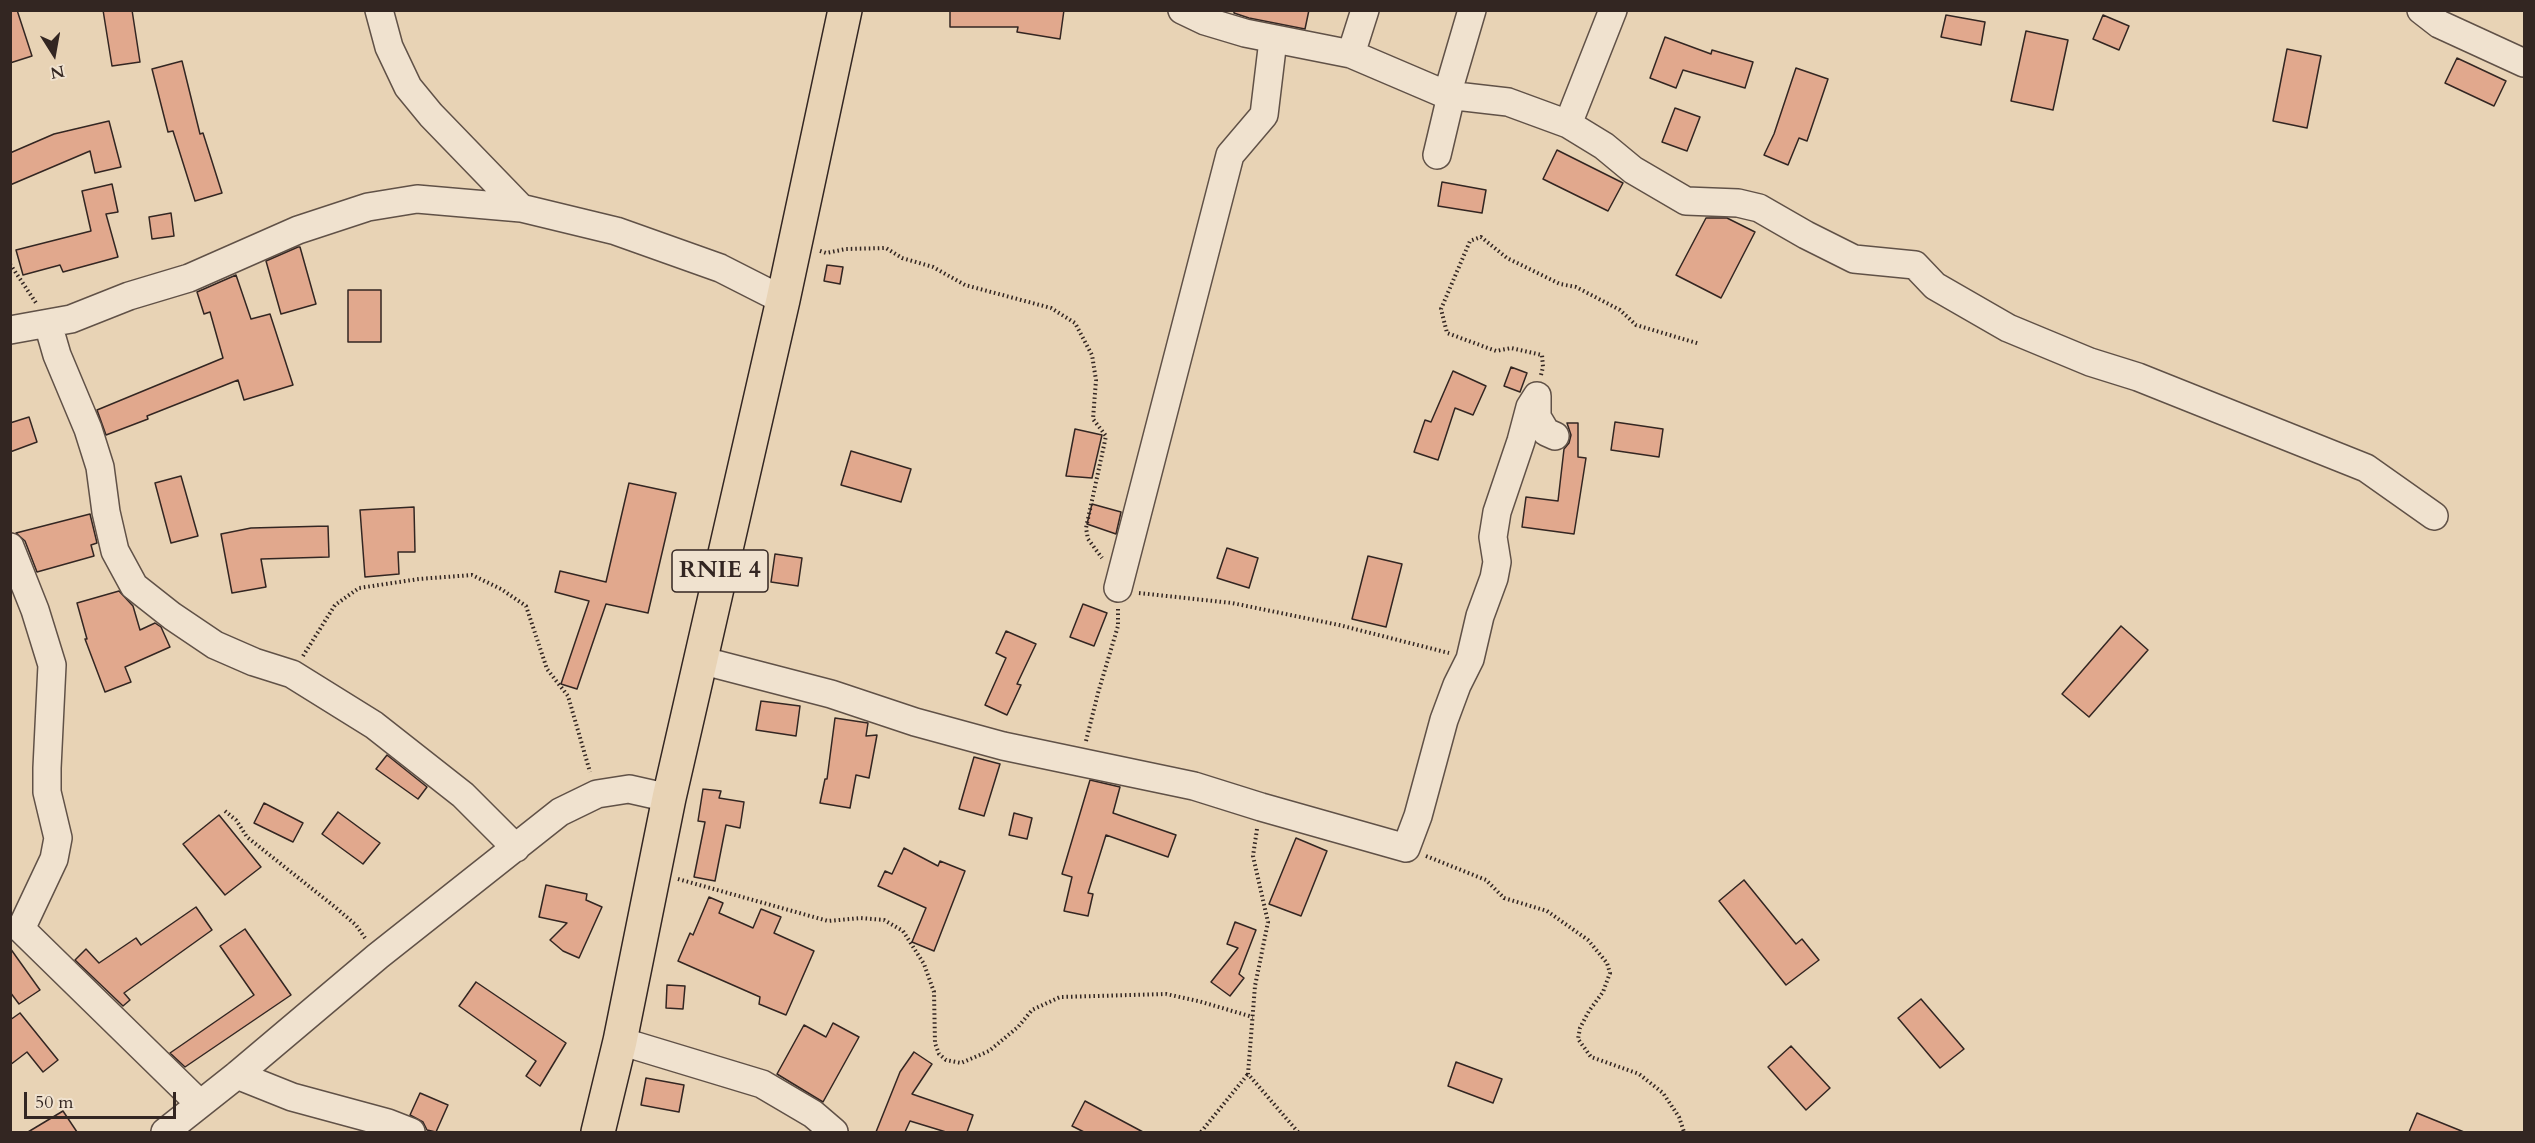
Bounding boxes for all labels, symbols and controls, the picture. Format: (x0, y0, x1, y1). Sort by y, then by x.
north arrow (24, 24, 84, 84)
text: N (49, 60, 66, 84)
road number: RNIE 4 (672, 550, 768, 592)
scale bar (27, 1080, 178, 1118)
text: 50 m (35, 1090, 74, 1115)

